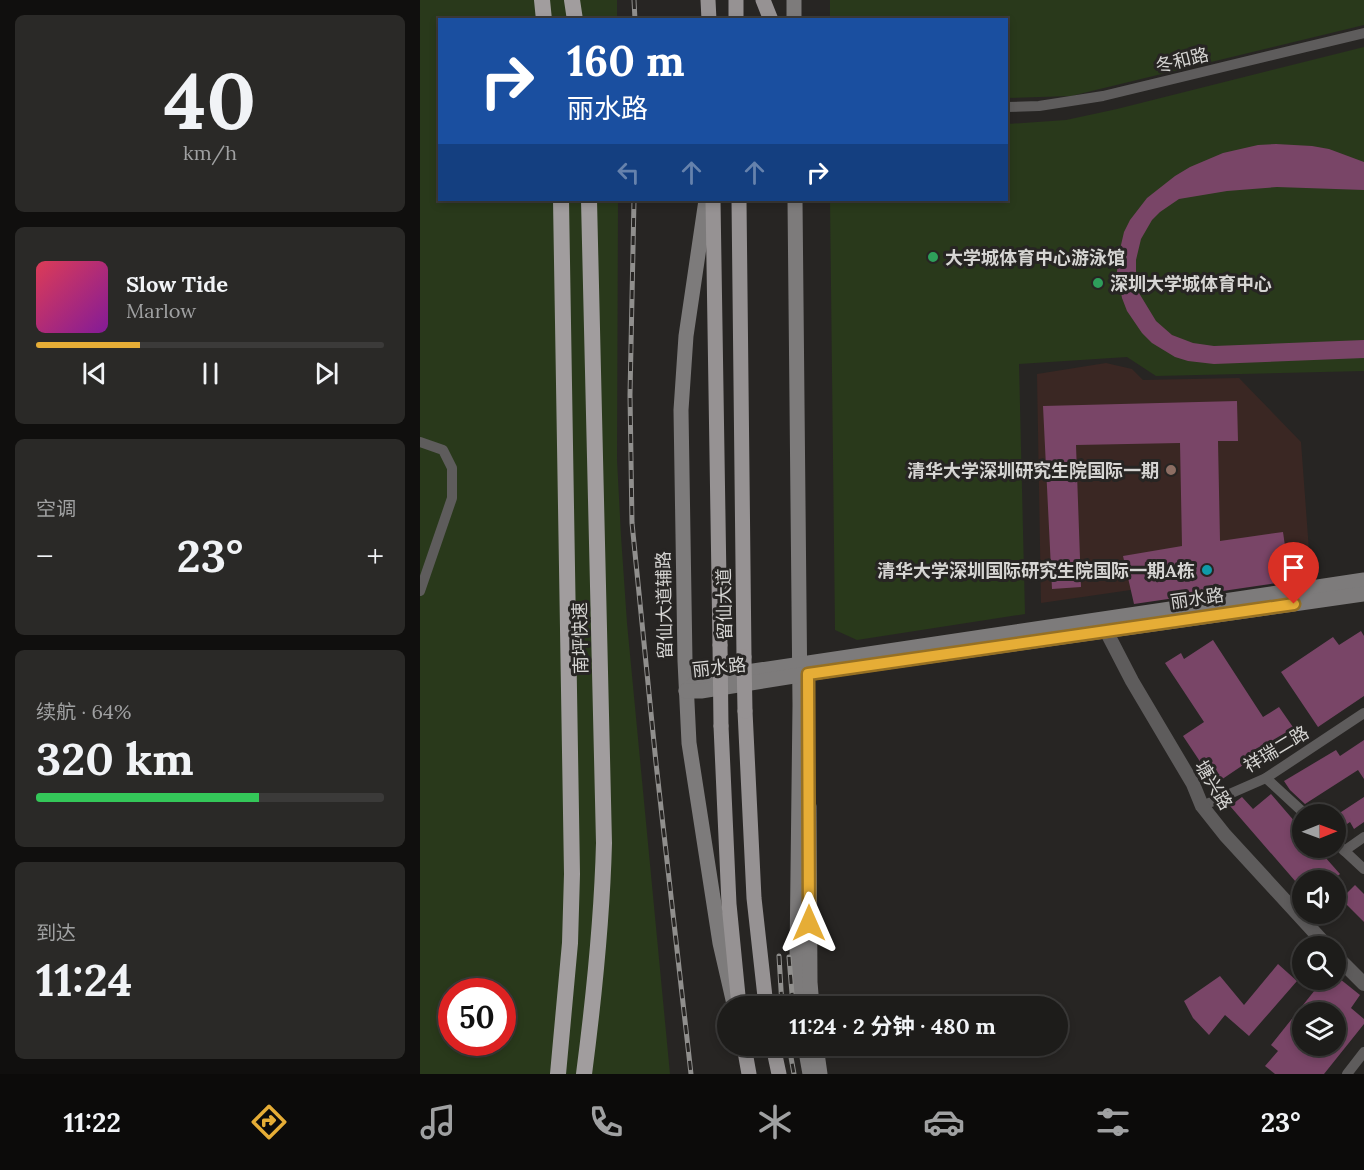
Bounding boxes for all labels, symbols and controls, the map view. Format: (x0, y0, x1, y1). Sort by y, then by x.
text: 160 m (567, 34, 685, 88)
icon: right (468, 42, 546, 120)
street label: 冬和路 (1153, 42, 1211, 78)
text: 40 (164, 51, 256, 150)
text: 丽水路 (567, 91, 648, 125)
text: km/h (183, 140, 237, 165)
icon: left (612, 156, 645, 189)
icon: ahead (675, 156, 708, 189)
icon: ahead (738, 156, 771, 189)
icon: right (801, 156, 834, 189)
place label: 大学城体育中心游泳馆 (945, 246, 1125, 269)
marker: 大学城体育中心游泳馆 (926, 250, 940, 264)
text: Slow Tide (126, 270, 228, 298)
place label: 深圳大学城体育中心 (1110, 272, 1272, 295)
marker: 深圳大学城体育中心 (1091, 276, 1105, 290)
text: Marlow (126, 298, 196, 323)
icon: previous (78, 357, 111, 390)
icon: pause (194, 357, 227, 390)
icon: next (310, 357, 343, 390)
place label: 清华大学深圳研究生院国际一期 (907, 459, 1159, 482)
marker: 清华大学深圳研究生院国际一期 (1164, 463, 1178, 477)
text: 空调 (36, 496, 76, 521)
text: 23° (177, 527, 243, 584)
text: − (36, 535, 54, 577)
text: + (366, 535, 384, 577)
pin (1268, 542, 1319, 604)
street label: 留仙大道辅路 (652, 551, 676, 659)
icon: arrive (1277, 551, 1310, 584)
place label: 清华大学深圳国际研究生院国际一期A栋 (877, 559, 1195, 582)
marker: 清华大学深圳国际研究生院国际一期A栋 (1200, 563, 1214, 577)
street label: 留仙大道 (712, 568, 736, 640)
street label: 丽水路 (1169, 583, 1225, 613)
street label: 南坪快速 (568, 602, 592, 674)
street label: 丽水路 (691, 653, 747, 681)
text: 续航 · 64% (36, 699, 131, 724)
street label: 祥瑞二路 (1239, 721, 1313, 777)
text: 320 km (36, 730, 194, 787)
street label: 塘兴路 (1190, 756, 1238, 814)
north arrow (1292, 804, 1346, 858)
map controls (1292, 804, 1346, 1056)
button: sound (1292, 870, 1346, 924)
position arrow (777, 891, 841, 955)
text: 到达 (36, 920, 76, 945)
button: search (1292, 936, 1346, 990)
text: 11:24 (36, 951, 132, 1008)
speed limit sign: 50 (438, 978, 516, 1056)
button: layers (1292, 1002, 1346, 1056)
text: 11:24 · 2 分钟 · 480 m (789, 1012, 996, 1040)
icon: directions (248, 1101, 290, 1143)
icon: music (417, 1101, 459, 1143)
icon: phone (585, 1101, 627, 1143)
icon: climate (754, 1101, 796, 1143)
icon: car (923, 1101, 965, 1143)
icon: filters (1092, 1101, 1134, 1143)
text: 11:22 (63, 1105, 121, 1139)
text: 23° (1261, 1105, 1301, 1139)

